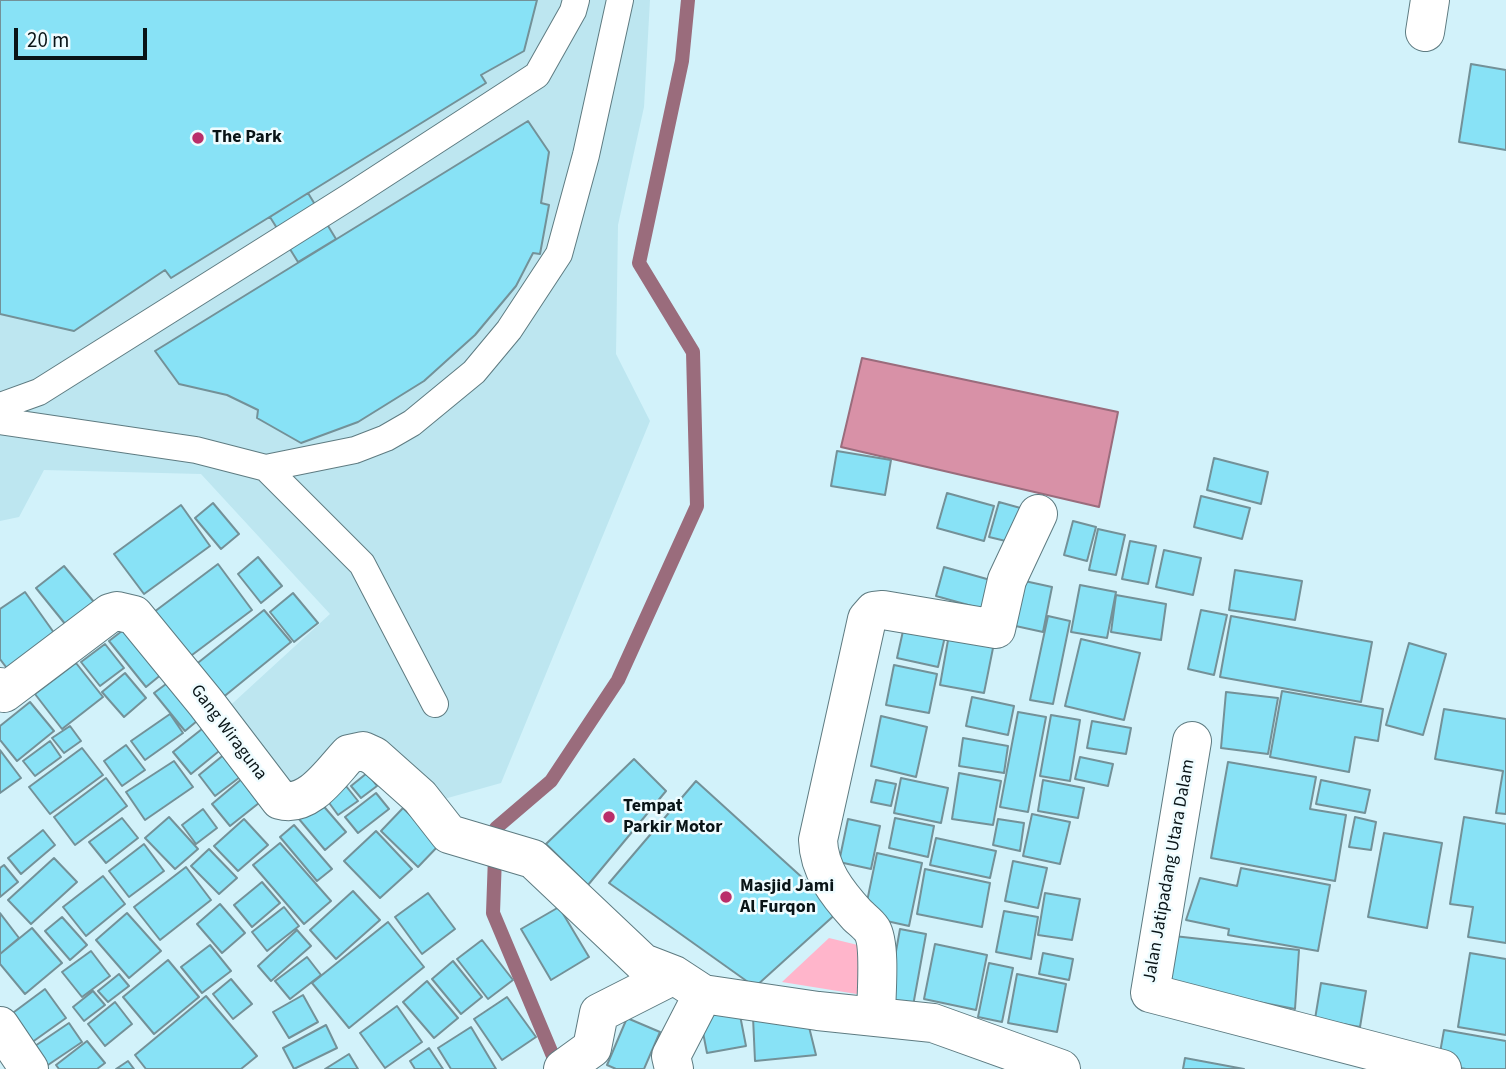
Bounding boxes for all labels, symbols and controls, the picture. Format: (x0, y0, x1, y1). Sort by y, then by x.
scale bar (18, 14, 150, 58)
text: 20 m (27, 25, 69, 55)
place label: The Park (212, 127, 282, 149)
marker: The Park (190, 130, 206, 146)
street label: Gang Wiraguna (185, 681, 271, 785)
street label: Jalan Jatipadang Utara Dalam (1140, 757, 1200, 985)
place label: Tempat Parkir Motor (623, 796, 722, 838)
marker: Tempat Parkir Motor (601, 809, 617, 825)
place label: Masjid Jami Al Furqon (740, 876, 834, 918)
marker: Masjid Jami Al Furqon (718, 889, 734, 905)

